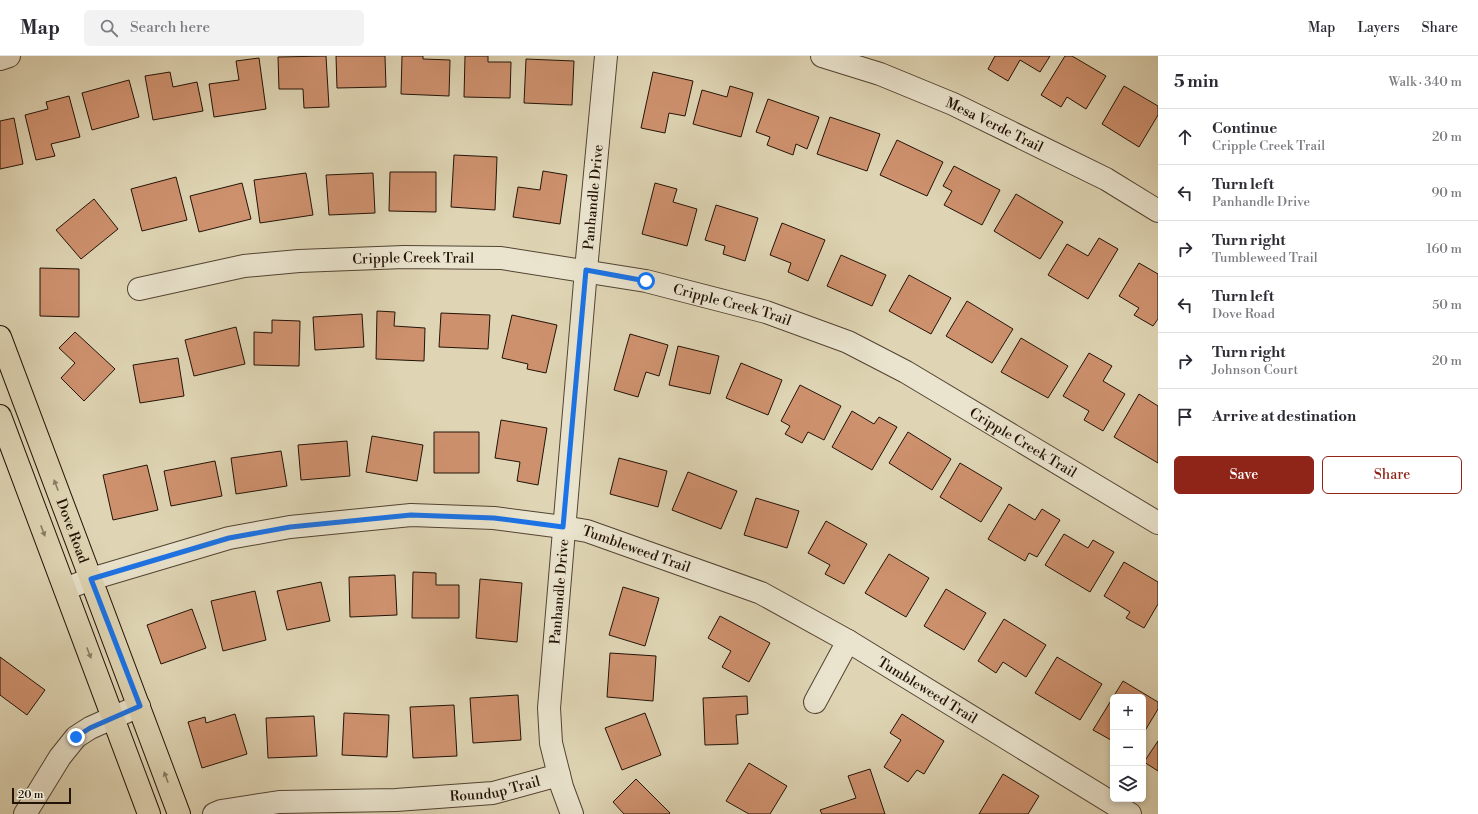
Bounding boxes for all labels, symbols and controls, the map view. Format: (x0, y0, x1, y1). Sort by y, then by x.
search box (84, 10, 364, 46)
text: Map (20, 16, 60, 40)
icon: search (98, 17, 120, 39)
text: Search here (130, 18, 210, 37)
text: Map (1308, 19, 1335, 37)
text: Layers (1357, 19, 1400, 37)
text: Share (1422, 19, 1458, 37)
text: 5 min (1174, 71, 1219, 93)
text: Walk · 340 m (1389, 74, 1462, 90)
street label: Mesa Verde Trail (943, 94, 1046, 157)
text: Continue (1212, 119, 1277, 138)
icon: ahead (1174, 126, 1196, 148)
text: 20 m (1432, 129, 1462, 145)
text: Cripple Creek Trail (1212, 138, 1325, 154)
street label: Panhandle Drive (580, 144, 608, 251)
text: Turn left (1212, 175, 1274, 194)
icon: left (1174, 182, 1196, 204)
text: 90 m (1431, 185, 1462, 201)
text: Panhandle Drive (1212, 194, 1310, 210)
text: Turn right (1212, 231, 1286, 250)
icon: right (1174, 238, 1196, 260)
text: 160 m (1426, 241, 1462, 257)
street label: Cripple Creek Trail (352, 249, 474, 269)
text: Tumbleweed Trail (1212, 250, 1318, 266)
route start (637, 272, 655, 290)
street label: Cripple Creek Trail (671, 280, 794, 330)
text: Turn left (1212, 287, 1274, 306)
icon: left (1174, 294, 1196, 316)
text: 50 m (1432, 297, 1462, 313)
text: Dove Road (1212, 306, 1275, 322)
text: Turn right (1212, 343, 1286, 362)
icon: right (1174, 350, 1196, 372)
text: 20 m (1432, 353, 1462, 369)
text: Johnson Court (1212, 362, 1298, 378)
street label: Cripple Creek Trail (966, 404, 1080, 482)
icon: arrive (1174, 406, 1196, 428)
text: Arrive at destination (1212, 407, 1356, 426)
button: Save (1174, 456, 1314, 494)
button: Share (1322, 456, 1462, 494)
one-way arrow (52, 479, 58, 491)
street label: Dove Road (51, 496, 92, 566)
street label: Tumbleweed Trail (580, 522, 693, 577)
one-way arrow (41, 526, 47, 538)
street label: Panhandle Drive (546, 538, 573, 645)
one-way arrow (87, 648, 93, 660)
street label: Tumbleweed Trail (874, 653, 980, 728)
map controls (1110, 694, 1146, 802)
button: + (1110, 694, 1146, 730)
route end (67, 728, 85, 746)
button: − (1110, 730, 1146, 766)
button: layers (1110, 766, 1146, 802)
one-way arrow (162, 771, 168, 783)
street label: Roundup Trail (449, 773, 542, 806)
scale bar (12, 786, 71, 805)
text: 20 m (18, 788, 43, 802)

